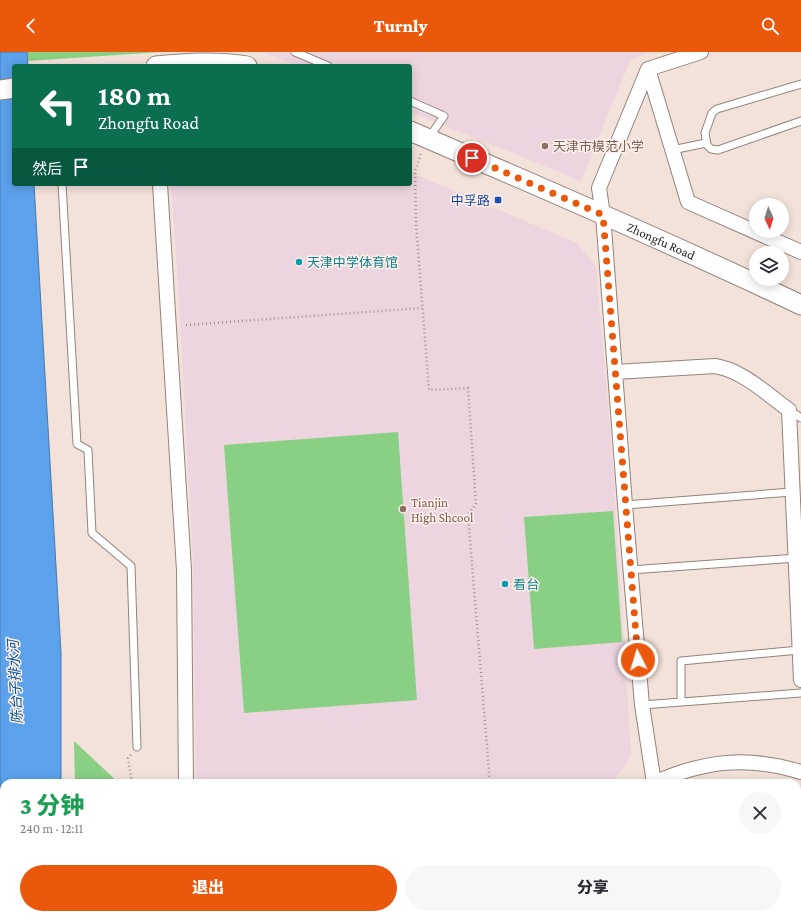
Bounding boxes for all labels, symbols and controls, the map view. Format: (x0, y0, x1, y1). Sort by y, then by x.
icon: back (20, 15, 42, 37)
icon: search (759, 15, 781, 37)
text: Turnly (373, 16, 428, 36)
icon: left (32, 80, 84, 132)
text: 180 m (98, 80, 171, 111)
text: Zhongfu Road (98, 113, 199, 133)
place label: 天津市模范小学 (553, 139, 644, 154)
pin (455, 141, 489, 175)
marker: 天津市模范小学 (540, 141, 550, 151)
icon: arrive (461, 147, 483, 169)
icon: arrive (70, 156, 92, 178)
text: 然后 (32, 161, 62, 177)
place label: 中孚路 (451, 193, 490, 208)
marker: 中孚路 (493, 195, 503, 205)
north arrow (749, 198, 789, 238)
map controls (749, 198, 789, 286)
street label: Zhongfu Road (625, 219, 698, 263)
button: layers (749, 246, 789, 286)
place label: 天津中学体育馆 (307, 255, 398, 270)
marker: 天津中学体育馆 (294, 257, 304, 267)
place label: Tianjin High Shcool (411, 495, 474, 525)
marker: Tianjin High Shcool (398, 504, 408, 514)
place label: 看台 (513, 577, 539, 592)
marker: 看台 (500, 579, 510, 589)
water label: 陈台子排水河 (5, 637, 25, 724)
position arrow (617, 639, 659, 681)
text: 3 分钟 (20, 792, 85, 819)
button: close (739, 792, 781, 834)
text: 240 m · 12:11 (20, 821, 83, 836)
button: 退出 (20, 865, 397, 911)
button: 分享 (405, 865, 781, 911)

